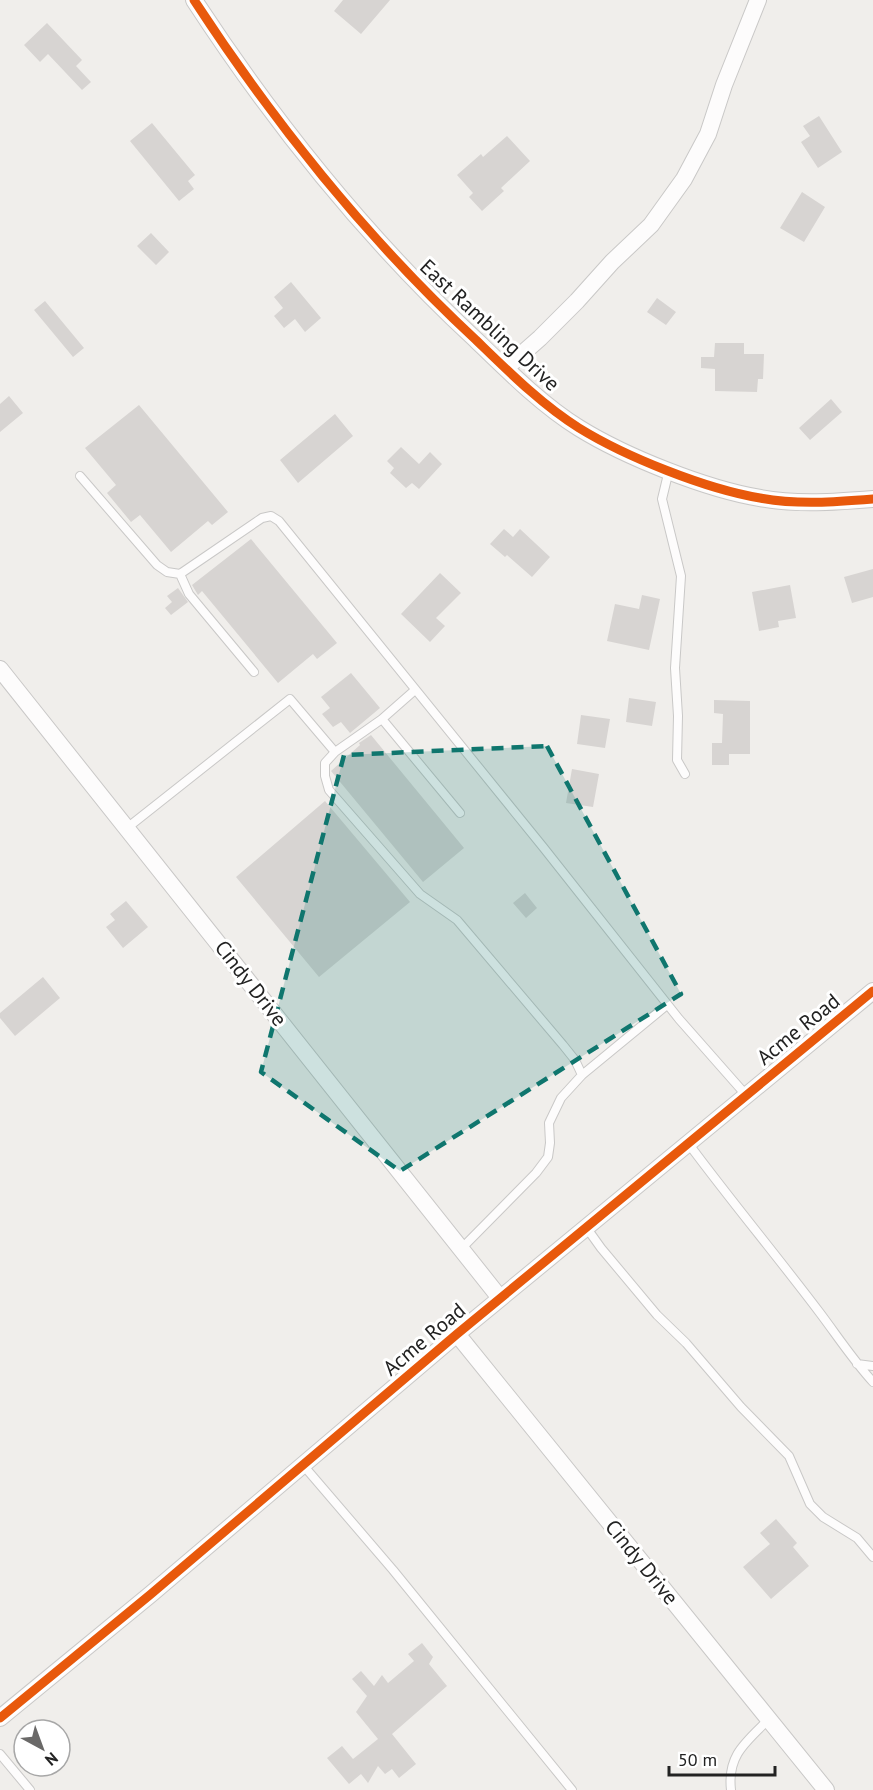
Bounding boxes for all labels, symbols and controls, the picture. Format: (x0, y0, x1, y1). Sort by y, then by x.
street label: East Rambling Drive (414, 253, 566, 397)
street label: Cindy Drive (209, 934, 293, 1032)
street label: Acme Road (751, 987, 845, 1071)
street label: Acme Road (377, 1297, 471, 1381)
street label: Cindy Drive (599, 1514, 685, 1610)
north arrow (12, 1718, 72, 1778)
scale bar (669, 1739, 776, 1777)
text: N (41, 1748, 62, 1770)
text: 50 m (678, 1748, 717, 1771)

